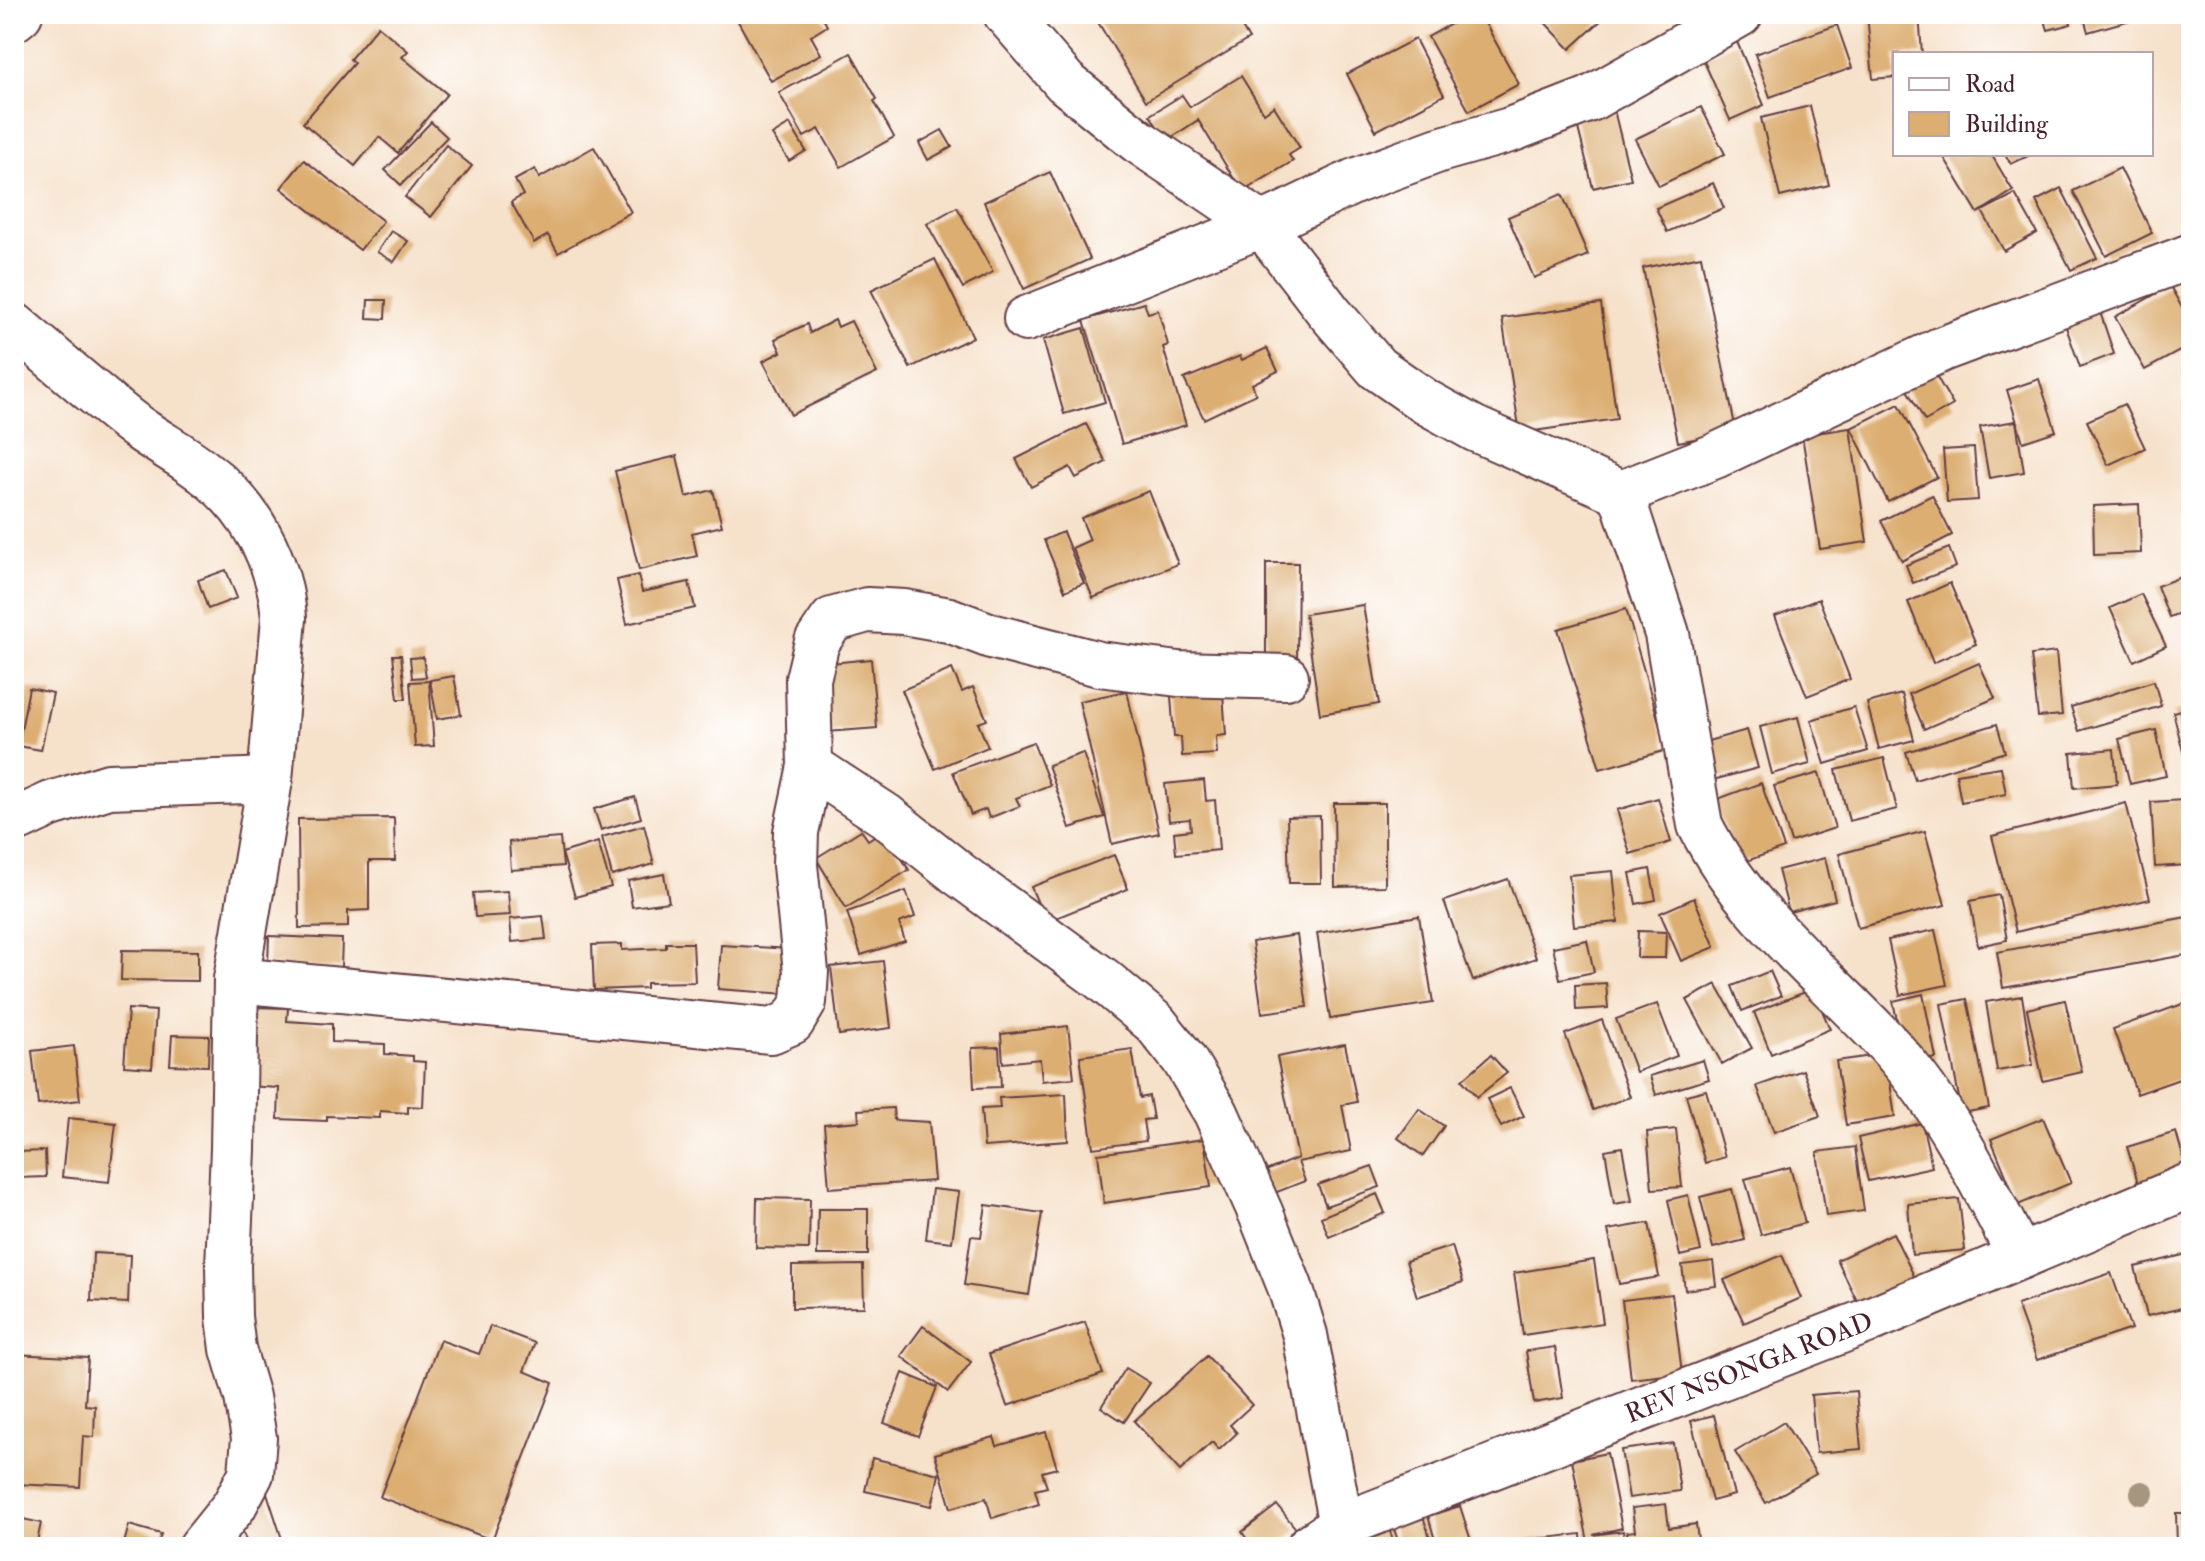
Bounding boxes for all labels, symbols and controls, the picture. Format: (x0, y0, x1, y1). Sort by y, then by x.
legend (1893, 52, 2153, 156)
text: Road (1965, 69, 2015, 100)
text: Building (1965, 109, 2049, 140)
street label: REV NSONGA ROAD (1621, 1305, 1877, 1431)

